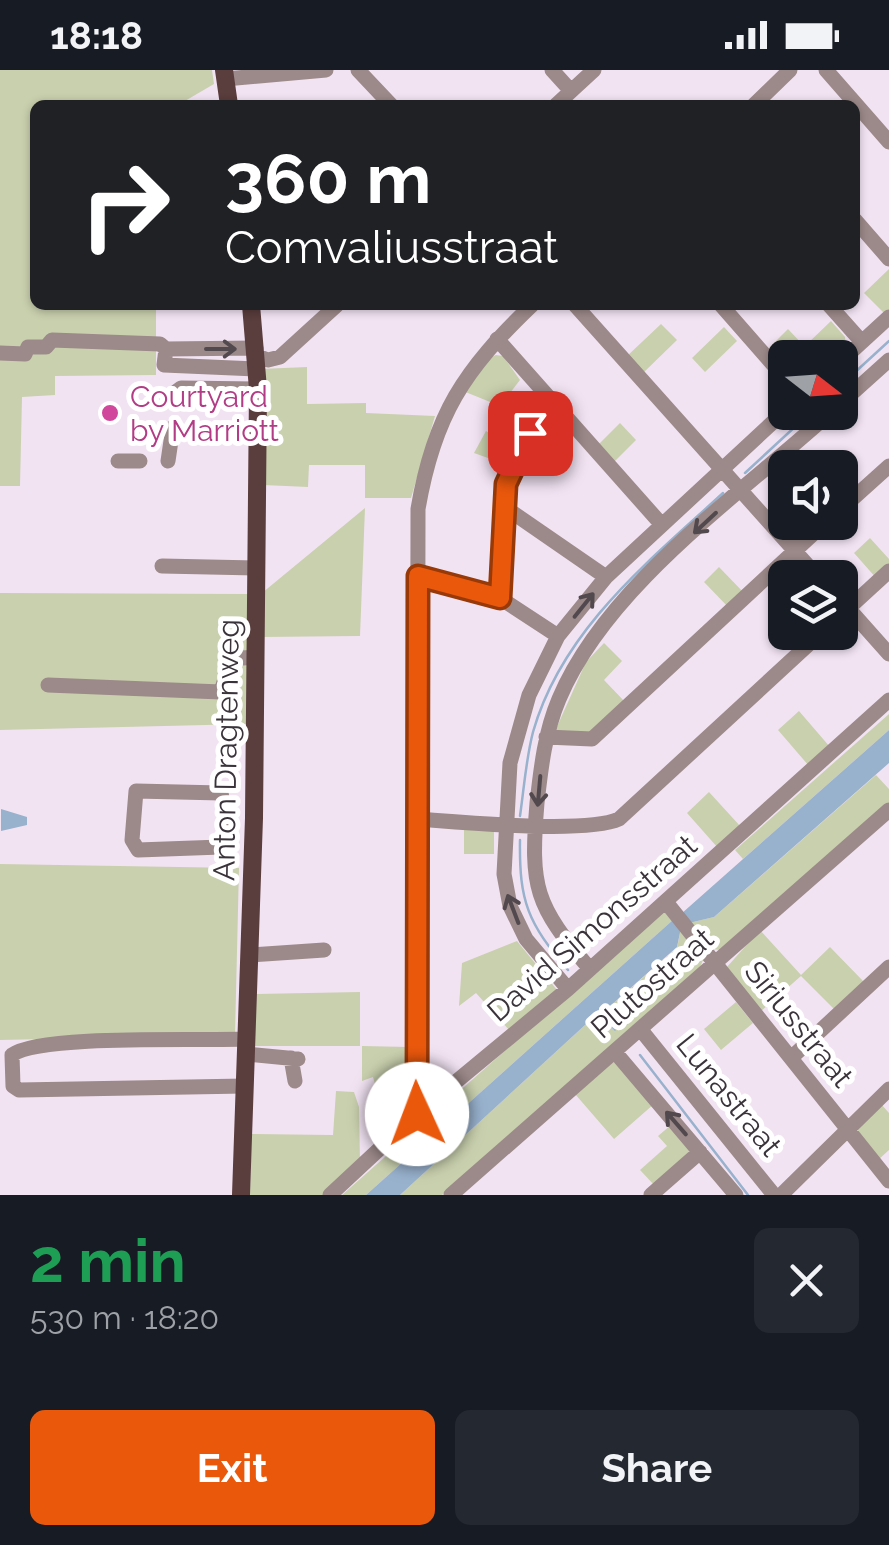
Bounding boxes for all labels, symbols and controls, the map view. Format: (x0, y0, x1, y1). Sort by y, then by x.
text: 18:18 (50, 13, 143, 58)
text: 360 m (225, 137, 432, 219)
icon: right (60, 140, 190, 270)
text: Comvaliusstraat (225, 221, 558, 274)
one-way arrow (205, 339, 237, 358)
north arrow (768, 340, 858, 430)
map controls (768, 340, 858, 650)
place label: Courtyard by Marriott (130, 379, 279, 448)
pin (488, 391, 573, 476)
marker: Courtyard by Marriott (99, 402, 121, 424)
icon: arrive (503, 406, 558, 461)
button: sound (768, 450, 858, 540)
one-way arrow (694, 511, 718, 535)
button: layers (768, 560, 858, 650)
one-way arrow (573, 592, 595, 618)
street label: Anton Dragtenweg (206, 619, 246, 881)
one-way arrow (529, 774, 548, 806)
street label: David Simonsstraat (480, 828, 704, 1028)
one-way arrow (503, 894, 521, 925)
street label: Plutostraat (584, 921, 720, 1045)
street label: Siriusstraat (738, 954, 860, 1094)
street label: Lunastraat (669, 1027, 789, 1163)
position arrow (365, 1062, 469, 1166)
one-way arrow (665, 1111, 688, 1136)
text: 2 min (30, 1226, 186, 1296)
button: close (754, 1228, 859, 1333)
text: 530 m · 18:20 (30, 1299, 219, 1336)
button: Exit (30, 1410, 435, 1525)
button: Share (455, 1410, 859, 1525)

